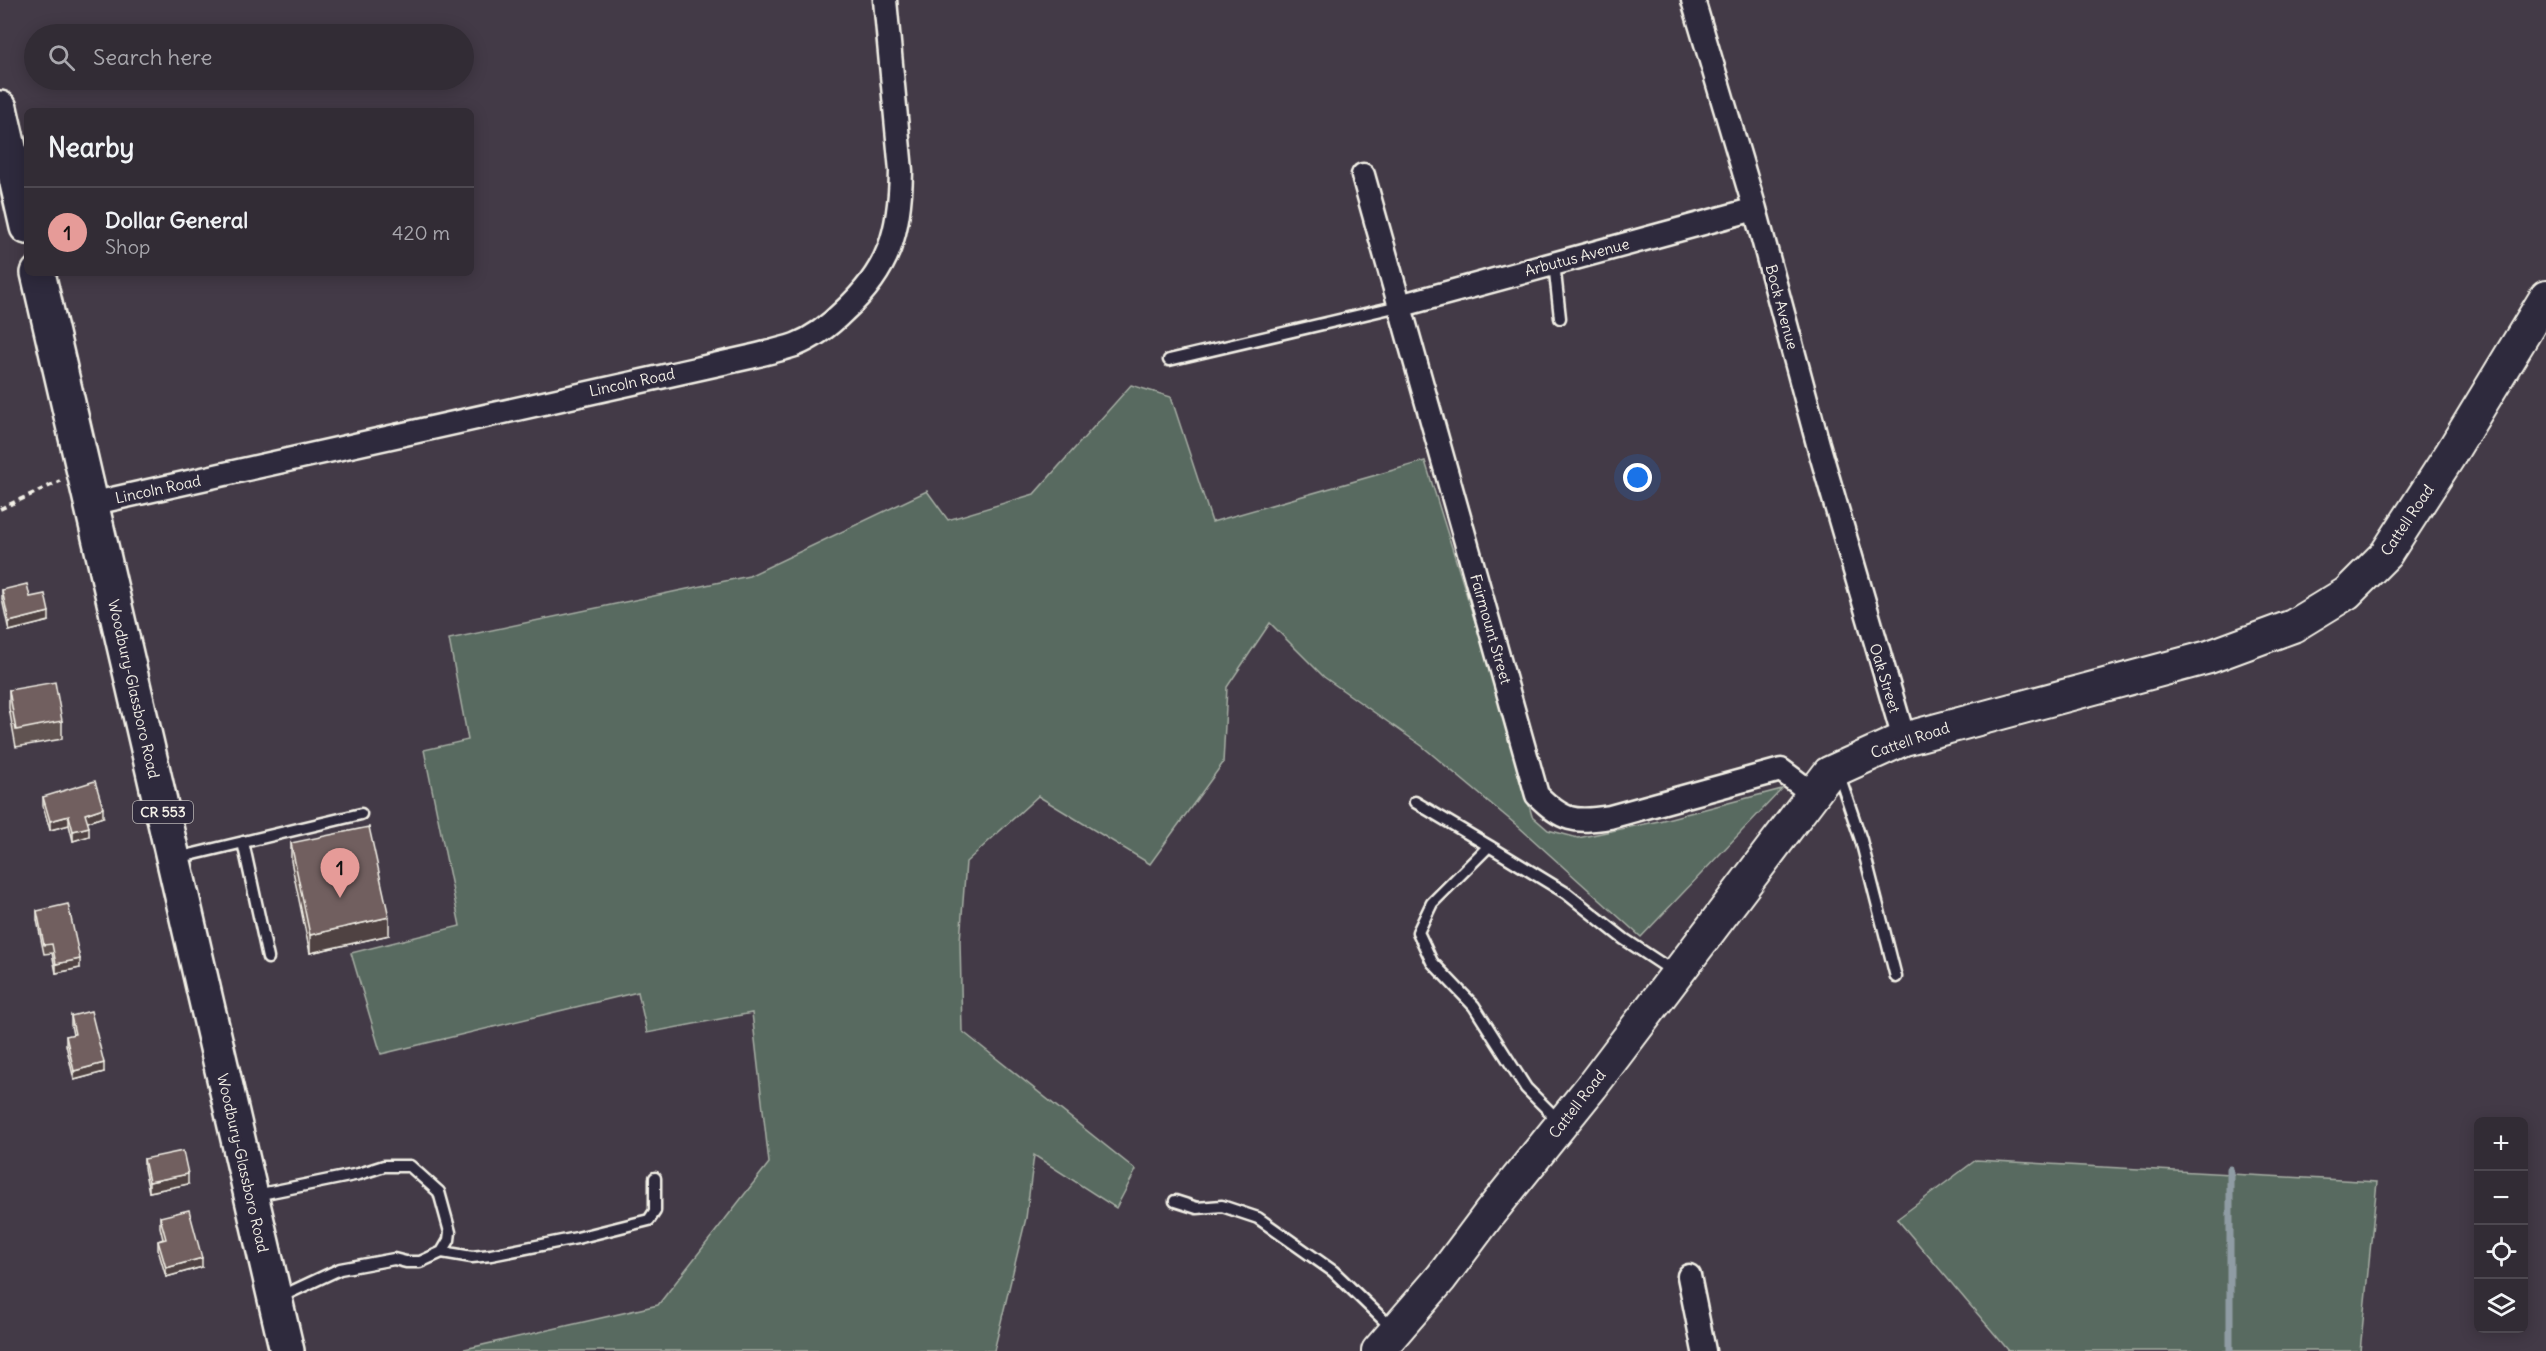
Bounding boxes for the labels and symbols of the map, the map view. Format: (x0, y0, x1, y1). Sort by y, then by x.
street label: Arbutus Avenue (1523, 234, 1631, 280)
street label: Bock Avenue (1762, 262, 1802, 352)
street label: Lincoln Road (588, 364, 677, 400)
your location (1623, 463, 1652, 492)
street label: Lincoln Road (114, 471, 203, 507)
street label: Cattell Road (2376, 481, 2438, 559)
street label: Fairmount Street (1466, 572, 1516, 686)
street label: Woodbury-Glassboro Road (104, 598, 164, 780)
street label: Oak Street (1865, 641, 1905, 715)
street label: Cattell Road (1868, 718, 1952, 762)
road number: CR 553 (133, 801, 193, 823)
pin: 1 (320, 848, 360, 898)
street label: Cattell Road (1544, 1066, 1610, 1142)
street label: Woodbury-Glassboro Road (213, 1072, 273, 1254)

